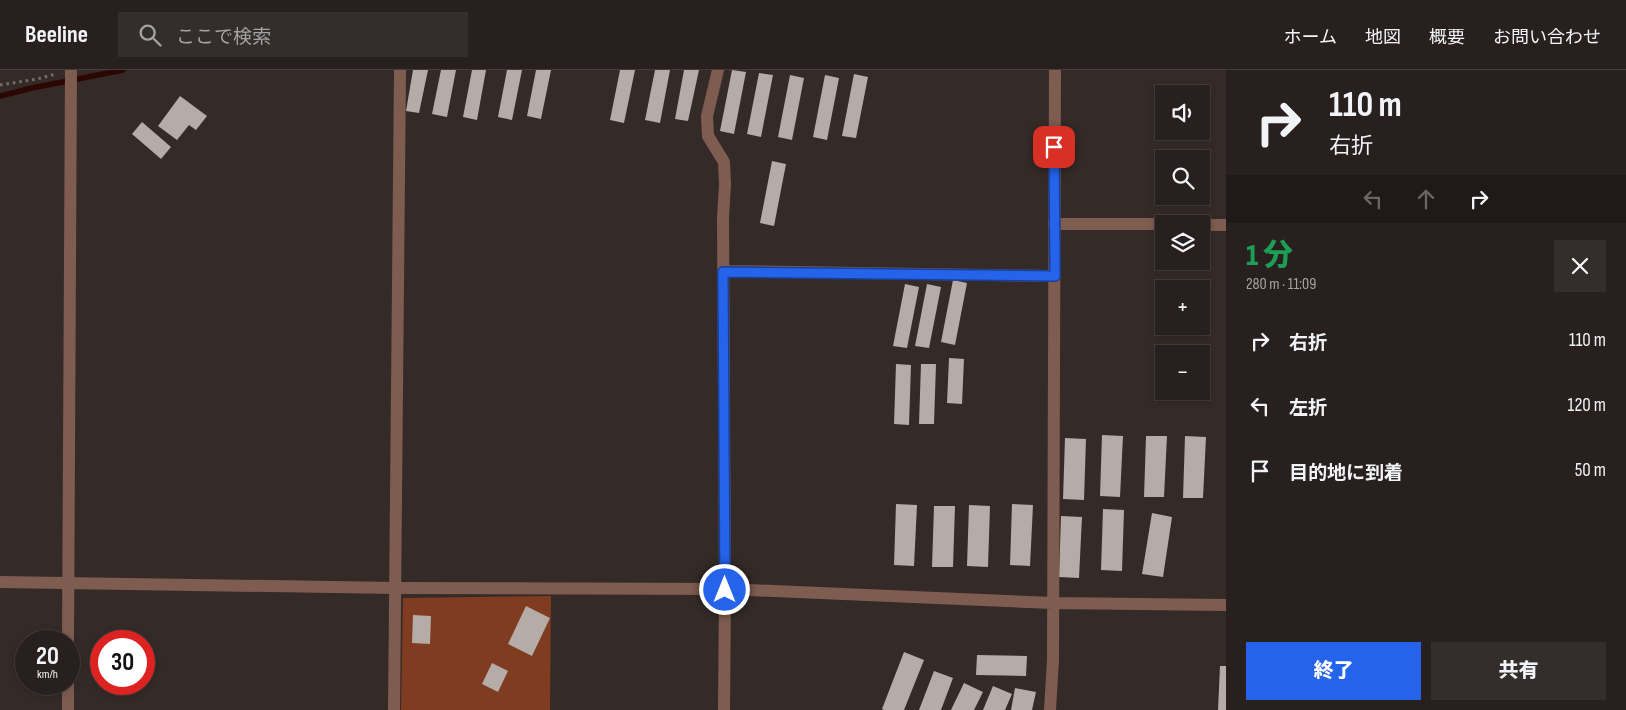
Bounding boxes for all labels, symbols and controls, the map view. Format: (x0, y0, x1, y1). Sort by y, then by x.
search box (118, 12, 468, 57)
text: Beeline (25, 20, 88, 49)
icon: search (136, 21, 164, 49)
text: ここで検索 (176, 26, 271, 49)
text: ホーム (1284, 27, 1337, 48)
text: 地図 (1365, 27, 1401, 48)
text: 概要 (1429, 27, 1465, 48)
text: お問い合わせ (1493, 27, 1601, 48)
text: 110 m (1329, 84, 1402, 127)
map controls (1155, 85, 1210, 400)
button: sound (1155, 85, 1210, 140)
icon: right (1246, 90, 1311, 155)
pin (1033, 126, 1075, 168)
icon: arrive (1040, 133, 1068, 161)
text: 右折 (1329, 133, 1373, 160)
button: search (1155, 150, 1210, 205)
icon: left (1359, 185, 1387, 213)
icon: ahead (1412, 185, 1440, 213)
icon: right (1465, 185, 1493, 213)
button: layers (1155, 215, 1210, 270)
text: 1 分 (1246, 238, 1293, 274)
button: close (1554, 240, 1606, 292)
text: 280 m · 11:09 (1246, 275, 1316, 294)
button: + (1155, 280, 1210, 335)
icon: right (1246, 327, 1274, 355)
text: 110 m (1569, 329, 1606, 352)
text: 右折 (1289, 332, 1327, 355)
button: − (1155, 345, 1210, 400)
icon: left (1246, 392, 1274, 420)
text: 120 m (1568, 394, 1606, 417)
text: 左折 (1289, 397, 1327, 420)
icon: arrive (1246, 457, 1274, 485)
text: 50 m (1575, 459, 1606, 482)
text: 目的地に到着 (1289, 462, 1403, 485)
position arrow (698, 563, 750, 615)
speed limit sign: 30 (90, 630, 155, 695)
text: 20 (36, 641, 59, 672)
button: 終了 (1246, 642, 1421, 700)
button: 共有 (1431, 642, 1606, 700)
text: km/h (37, 667, 58, 682)

